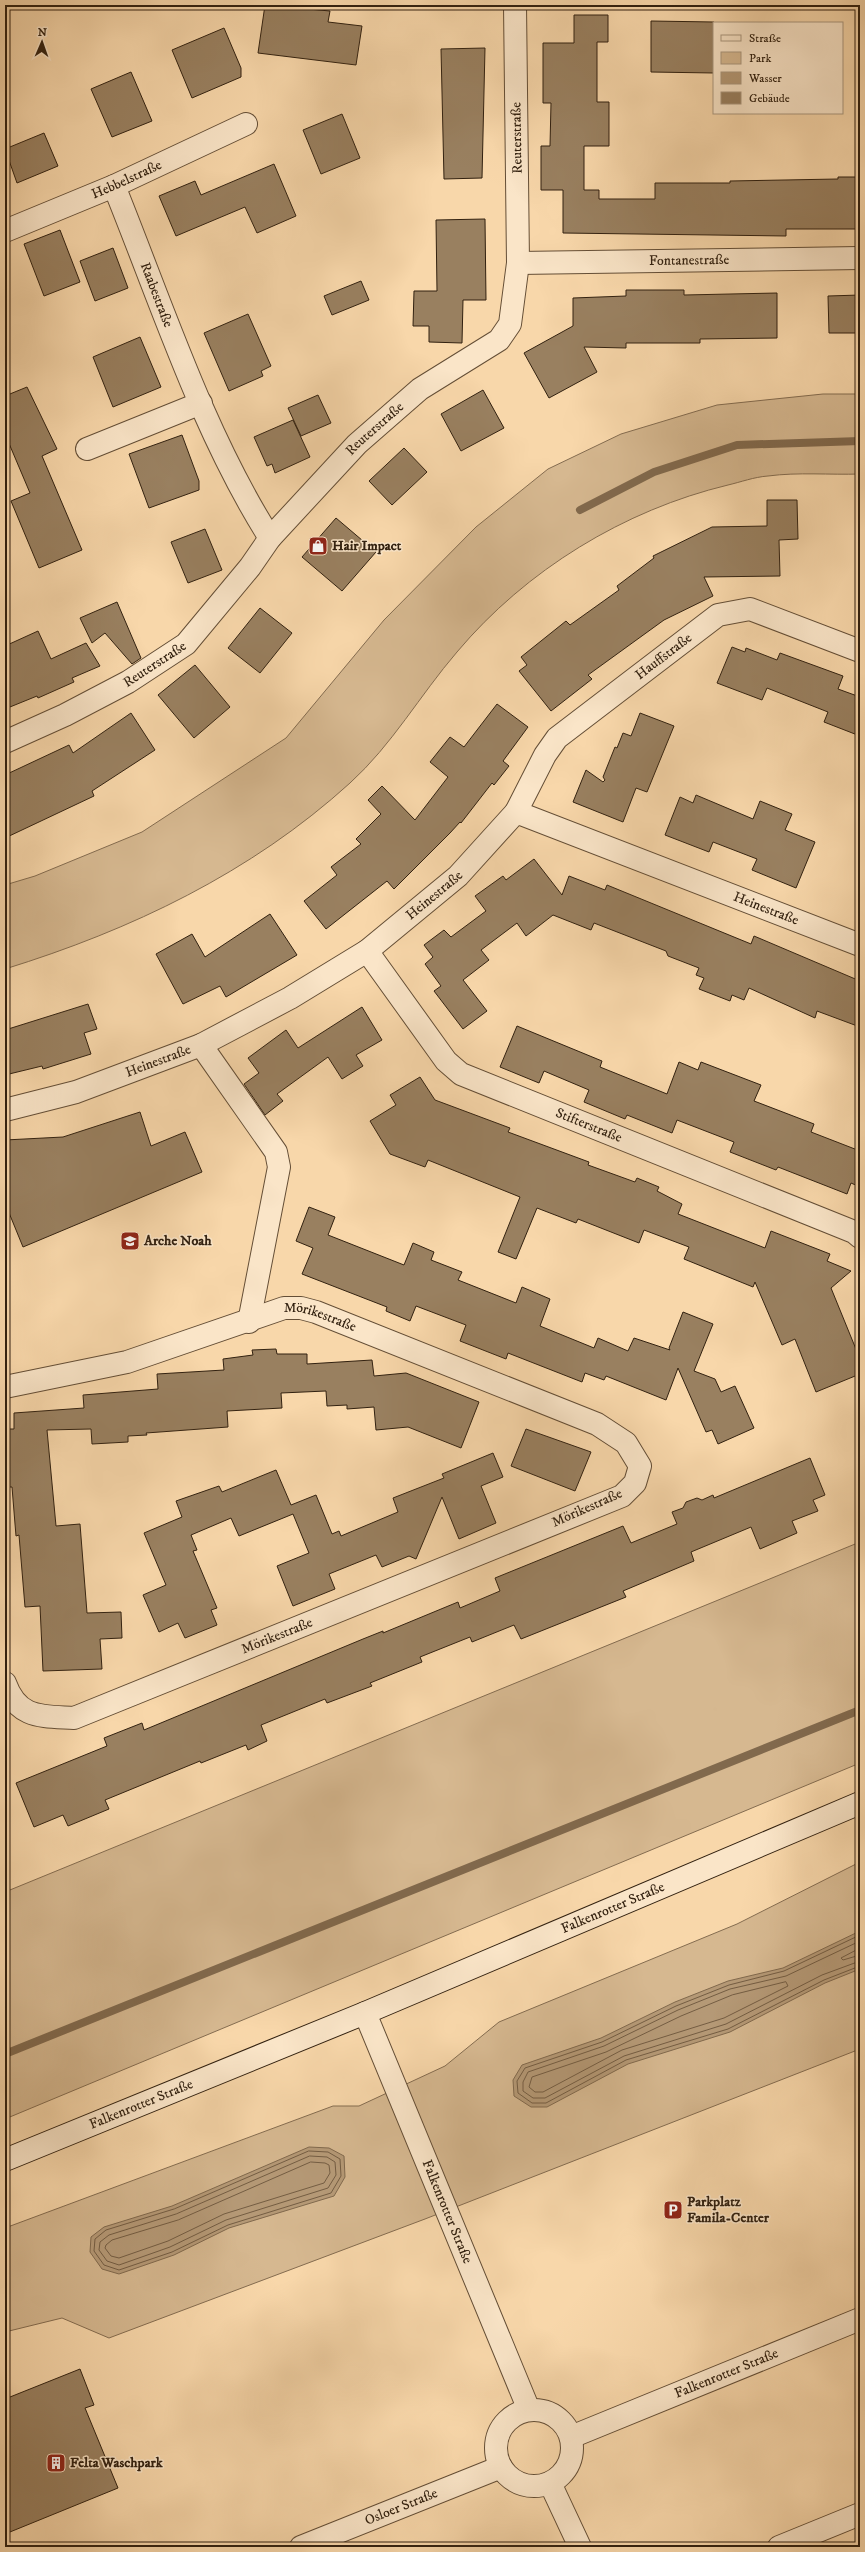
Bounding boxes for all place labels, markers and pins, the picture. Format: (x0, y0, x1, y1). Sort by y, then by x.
shop icon: Hair Impact (307, 535, 329, 557)
place label: Hair Impact (332, 537, 402, 555)
school or university icon: Arche Noah (119, 1230, 141, 1252)
place label: Arche Noah (143, 1232, 212, 1250)
place label: Parkplatz Famila-Center (687, 2193, 770, 2227)
parking icon: Parkplatz Famila-Center (662, 2199, 684, 2221)
building icon: Felta Waschpark (45, 2452, 67, 2474)
place label: Felta Waschpark (70, 2454, 164, 2472)

